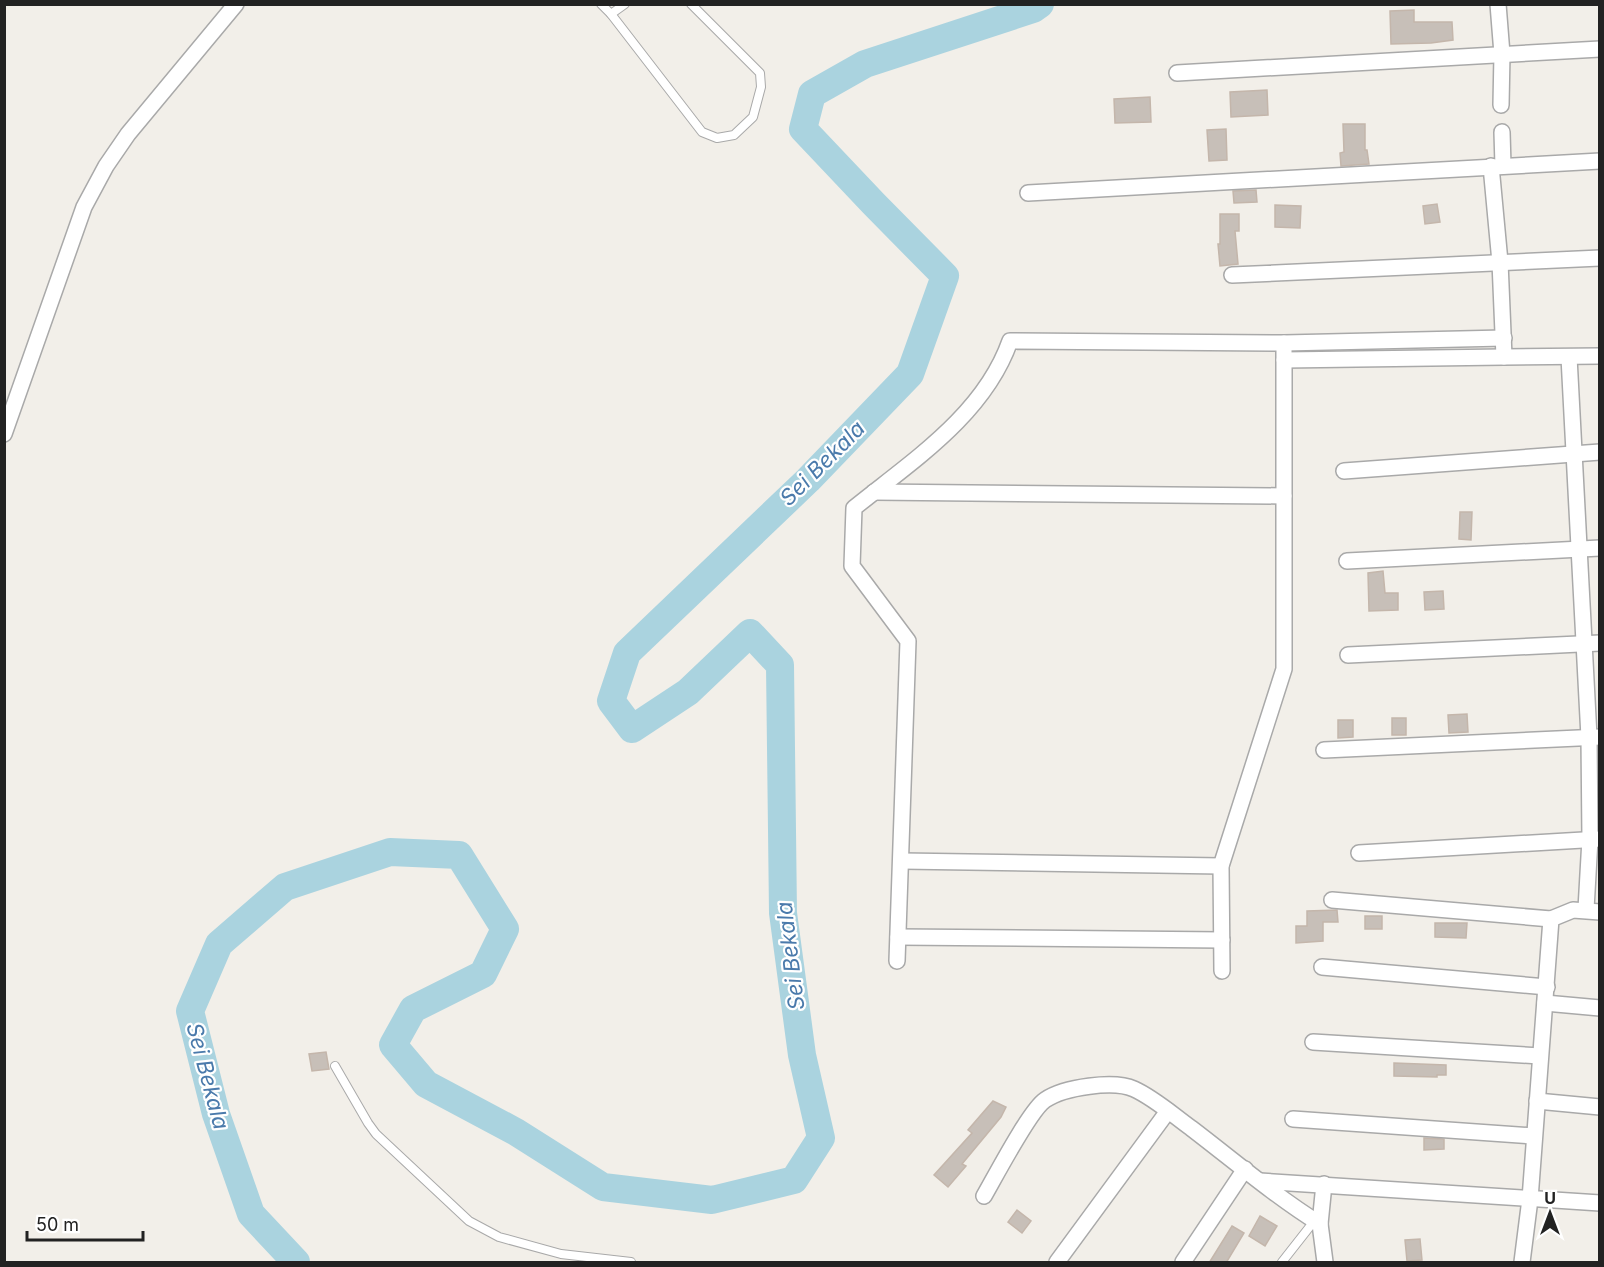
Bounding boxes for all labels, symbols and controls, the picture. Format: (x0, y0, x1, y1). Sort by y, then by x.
water label: Sei Bekala (774, 415, 870, 511)
water label: Sei Bekala (770, 900, 810, 1012)
water label: Sei Bekala (181, 1020, 235, 1132)
north arrow (1520, 1183, 1580, 1243)
text: U (1544, 1188, 1556, 1208)
scale bar (27, 1204, 142, 1242)
text: 50 m (36, 1214, 79, 1235)

